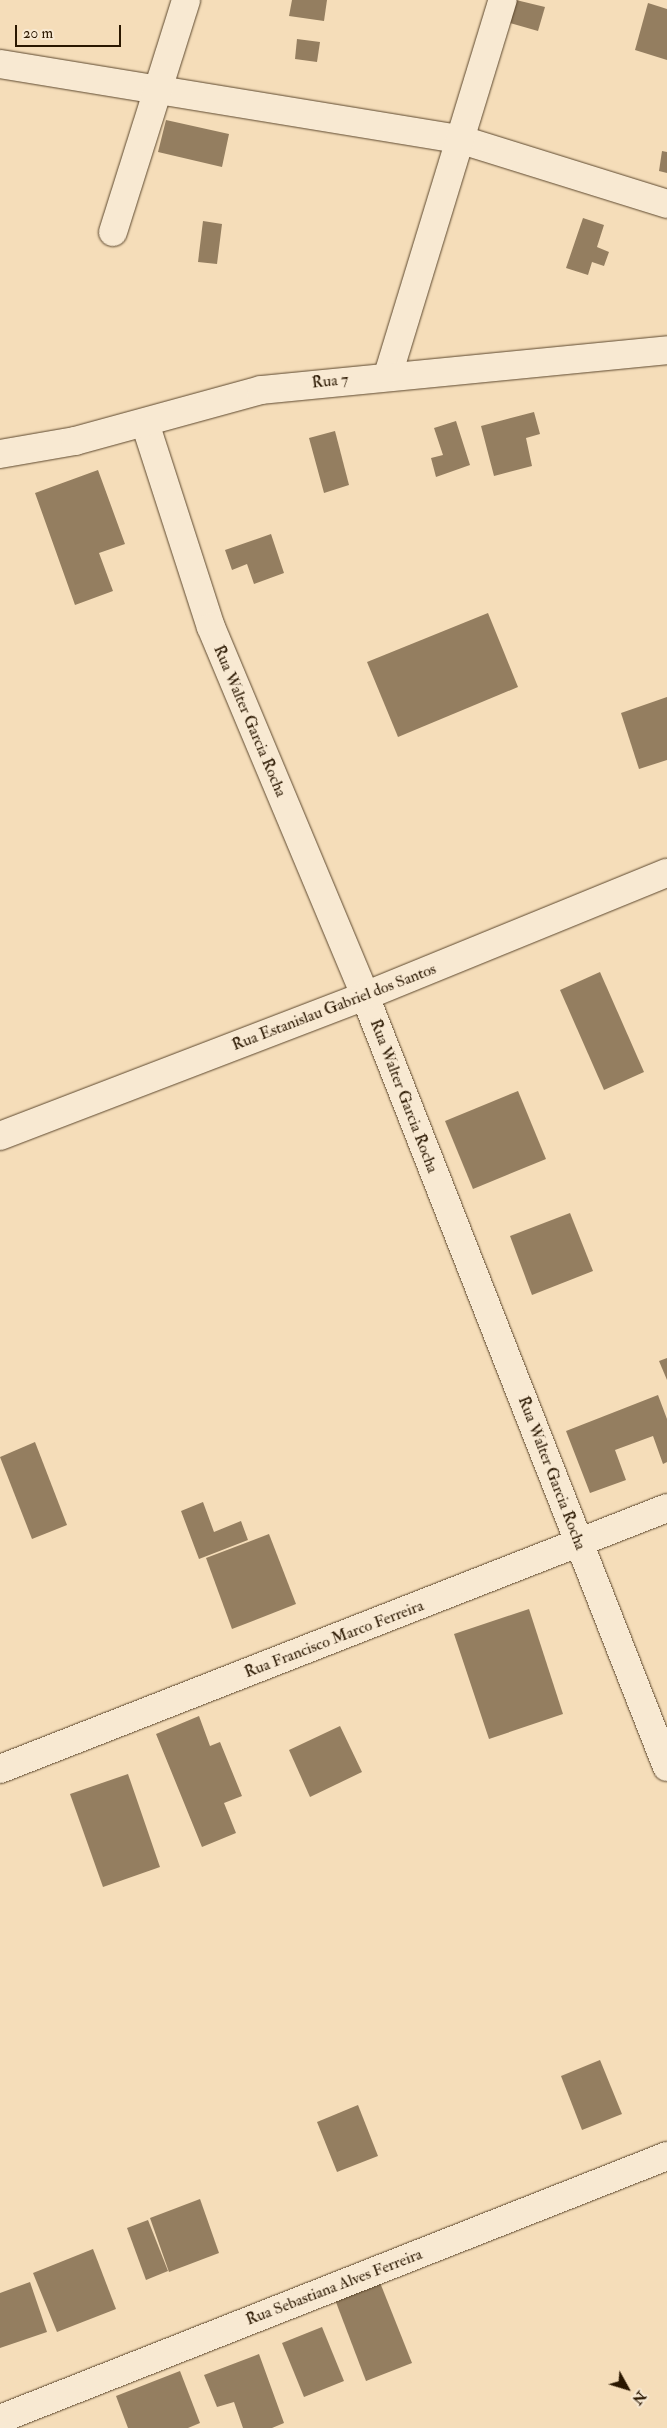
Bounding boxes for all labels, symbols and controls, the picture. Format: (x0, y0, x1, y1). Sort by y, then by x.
scale bar (18, 15, 124, 47)
text: 20 m (23, 24, 53, 43)
street label: Rua 7 (311, 370, 349, 392)
street label: Rua Walter Garcia Rocha (209, 642, 291, 800)
street label: Rua Estanislau Gabriel dos Santos (229, 959, 439, 1055)
street label: Rua Walter Garcia Rocha (366, 1016, 442, 1176)
street label: Rua Walter Garcia Rocha (514, 1393, 590, 1553)
street label: Rua Francisco Marco Ferreira (242, 1596, 426, 1682)
street label: Rua Sebastiana Alves Ferreira (243, 2244, 425, 2330)
north arrow (602, 2363, 652, 2413)
text: N (628, 2388, 650, 2408)

